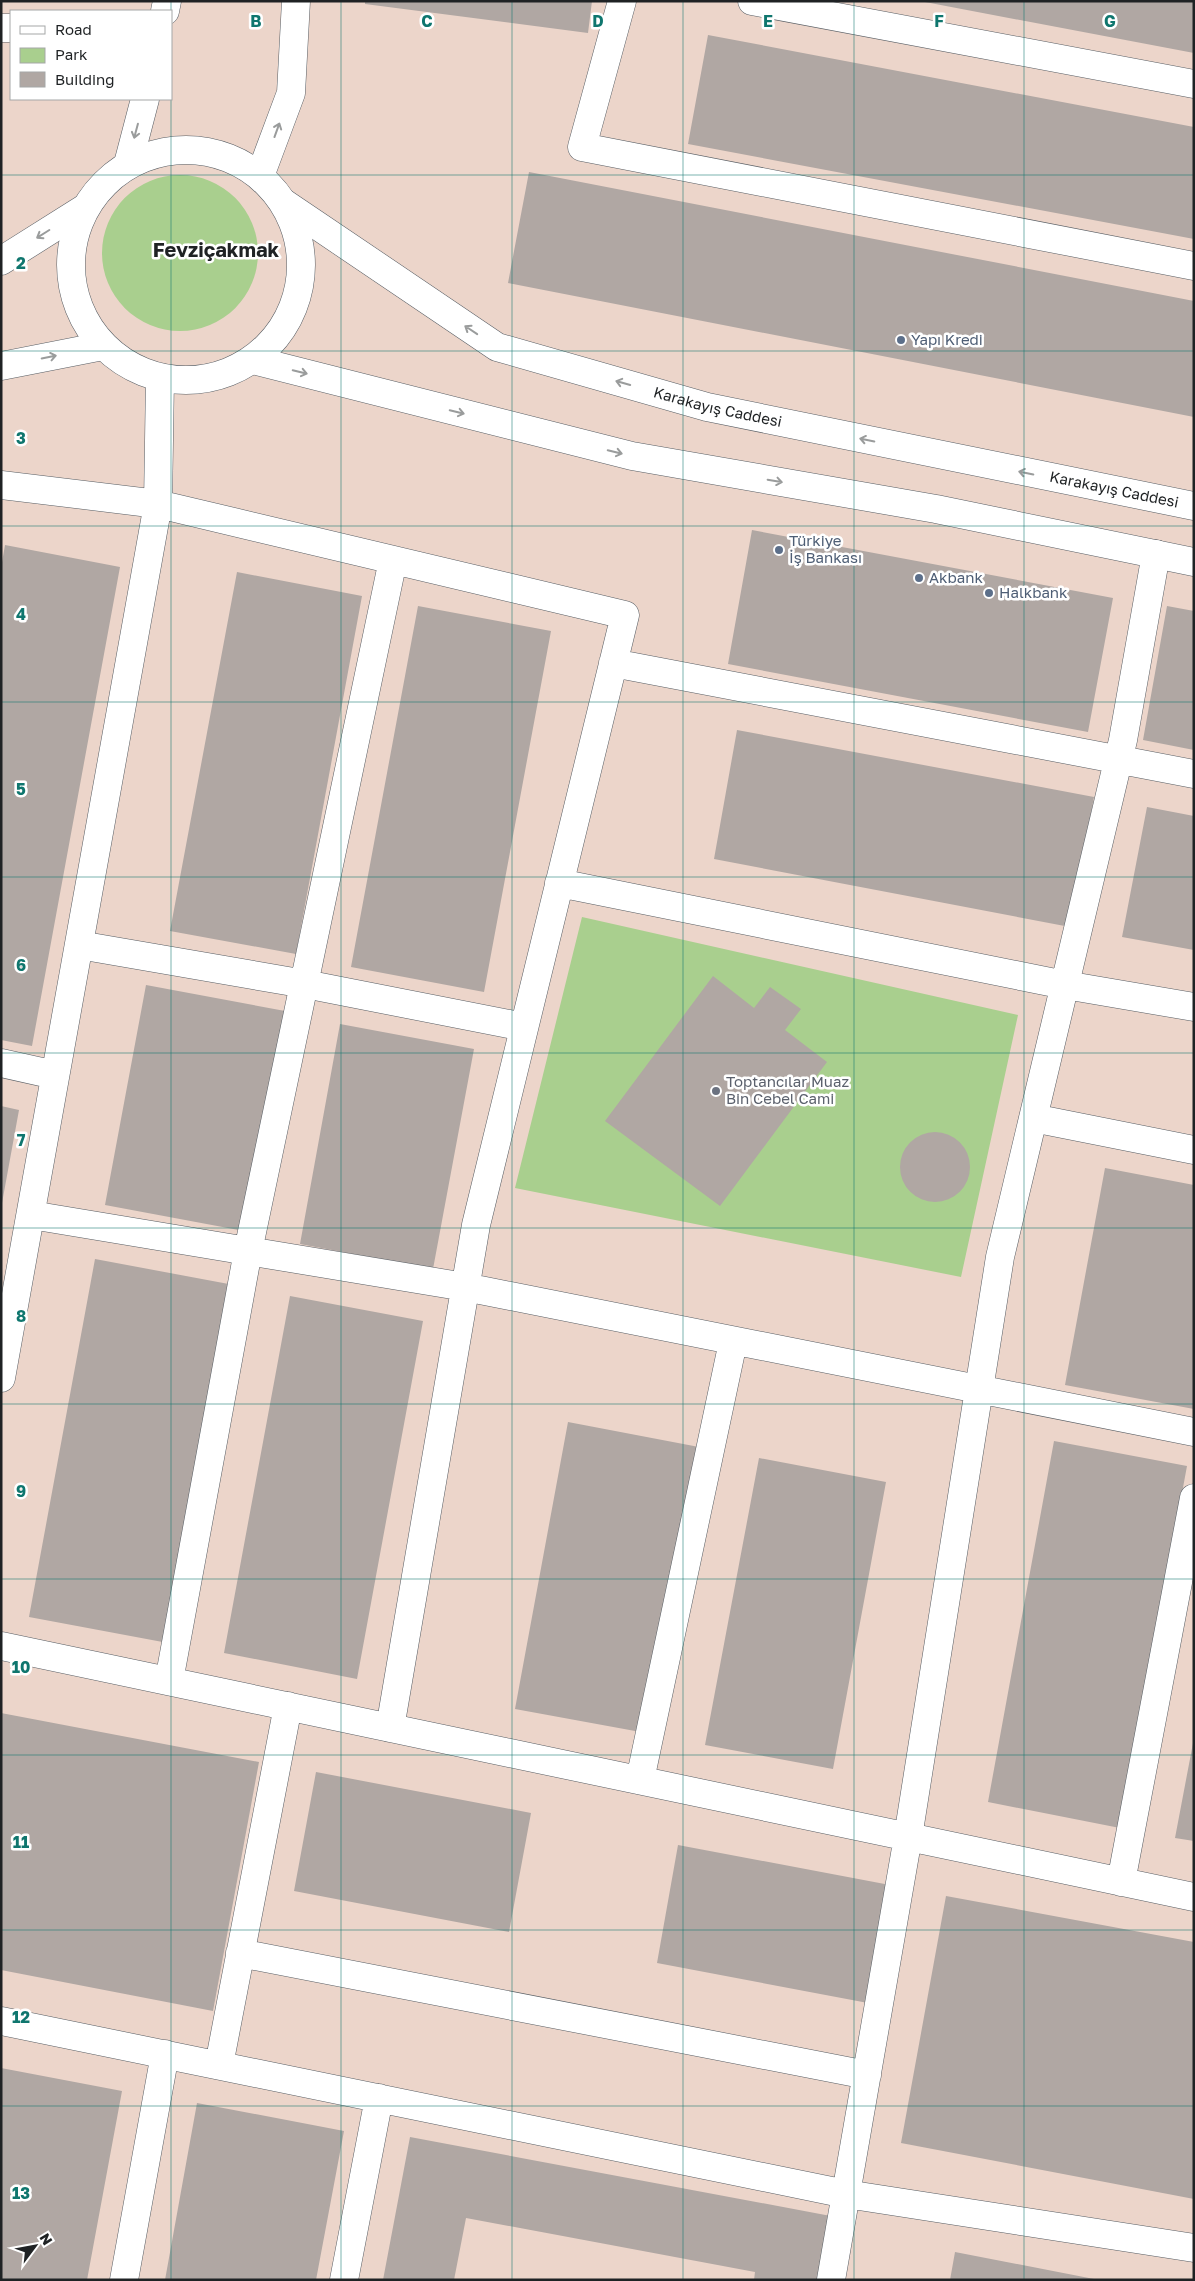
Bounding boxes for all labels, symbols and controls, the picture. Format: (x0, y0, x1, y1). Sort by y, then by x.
legend (10, 10, 172, 100)
text: B (250, 11, 262, 31)
text: C (421, 11, 433, 31)
text: D (592, 11, 604, 31)
text: E (763, 11, 773, 31)
text: F (934, 11, 944, 31)
text: G (1104, 11, 1116, 31)
text: Road (55, 20, 92, 38)
text: Park (55, 45, 88, 63)
text: Building (55, 70, 115, 88)
one-way arrow (131, 123, 140, 139)
one-way arrow (273, 123, 282, 138)
one-way arrow (37, 229, 51, 239)
district label: Fevziçakmak (153, 237, 280, 261)
text: 2 (16, 253, 26, 273)
one-way arrow (464, 325, 478, 335)
place label: Yapı Kredi (911, 330, 983, 348)
marker: Yapı Kredi (895, 334, 907, 346)
one-way arrow (41, 351, 57, 361)
one-way arrow (291, 368, 307, 377)
one-way arrow (616, 378, 632, 388)
street label: Karakayış Caddesi (652, 382, 784, 430)
one-way arrow (449, 408, 465, 417)
text: 3 (16, 428, 26, 448)
one-way arrow (859, 435, 875, 444)
one-way arrow (606, 448, 622, 457)
one-way arrow (1018, 467, 1034, 477)
street label: Karakayış Caddesi (1048, 467, 1181, 511)
one-way arrow (766, 476, 782, 486)
place label: Türkiye İş Bankası (789, 531, 862, 566)
marker: Türkiye İş Bankası (773, 544, 785, 556)
place label: Akbank (929, 568, 983, 586)
marker: Akbank (913, 572, 925, 584)
place label: Halkbank (999, 583, 1068, 601)
marker: Halkbank (983, 587, 995, 599)
text: 4 (16, 604, 26, 624)
text: 5 (16, 779, 26, 799)
text: 6 (16, 955, 26, 975)
place label: Toptancılar Muaz Bin Cebel Cami (726, 1072, 849, 1107)
marker: Toptancılar Muaz Bin Cebel Cami (710, 1085, 722, 1097)
text: 7 (17, 1130, 26, 1150)
text: 8 (16, 1306, 26, 1326)
text: 9 (16, 1481, 26, 1501)
text: 10 (12, 1657, 30, 1677)
text: 11 (13, 1832, 29, 1852)
text: 12 (12, 2007, 30, 2027)
text: 13 (12, 2183, 30, 2203)
north arrow (10, 2221, 60, 2271)
text: N (36, 2230, 56, 2248)

